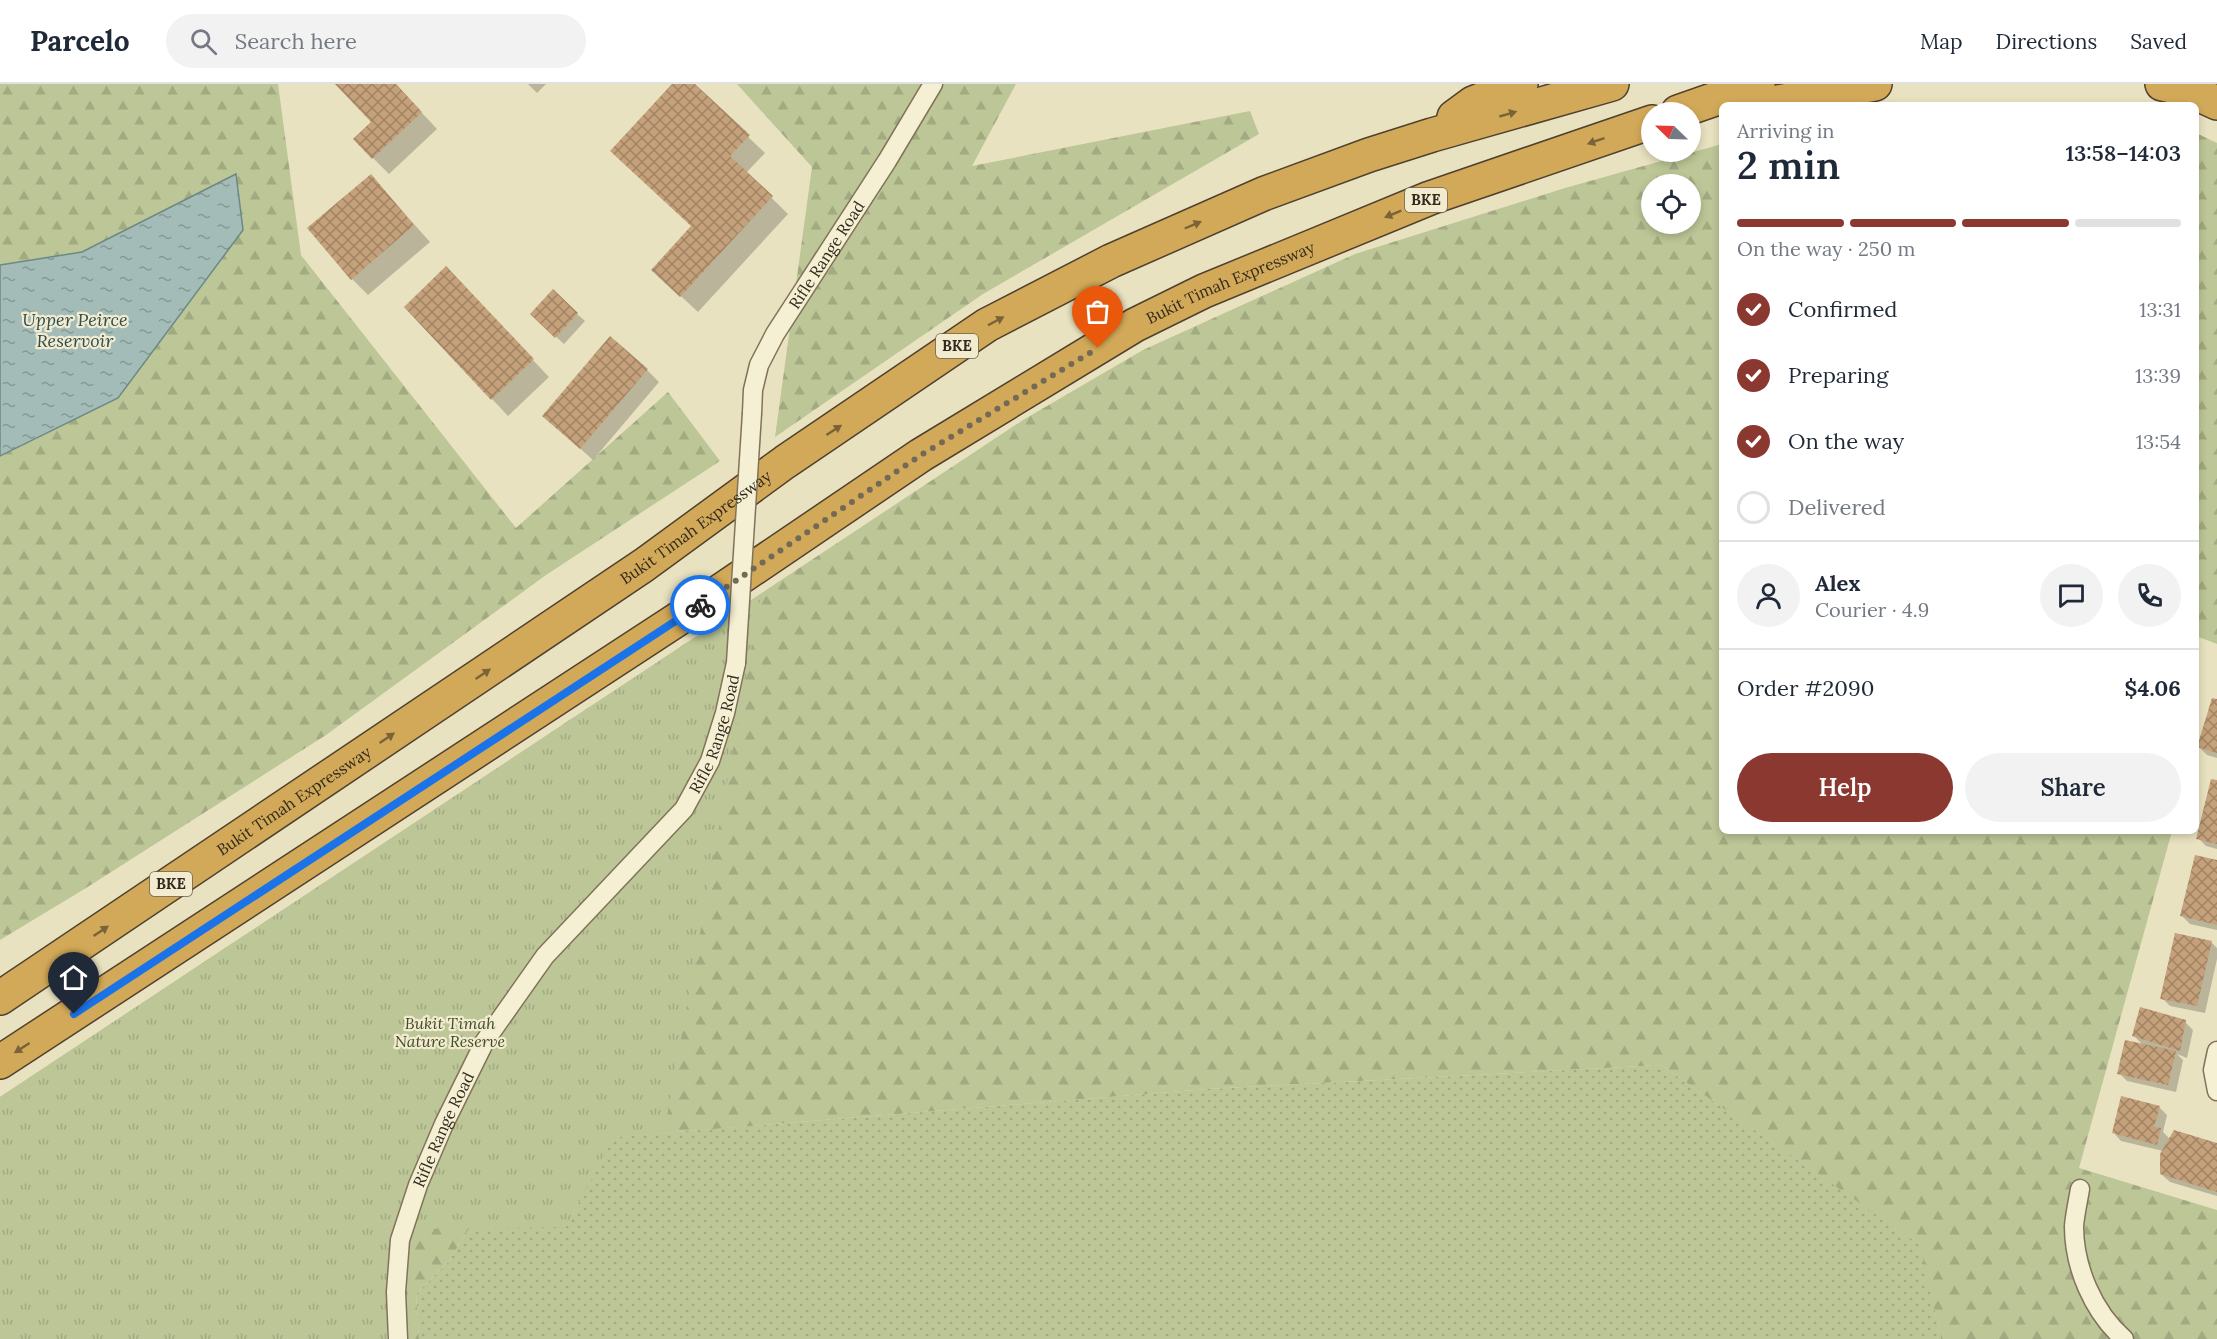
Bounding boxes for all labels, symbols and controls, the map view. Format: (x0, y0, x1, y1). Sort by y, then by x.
search box (166, 14, 586, 68)
text: Parcelo (30, 23, 130, 59)
icon: search (187, 25, 220, 58)
text: Search here (235, 27, 357, 55)
text: Map (1920, 28, 1963, 55)
text: Directions (1996, 28, 2097, 55)
text: Saved (2130, 28, 2187, 55)
north arrow (1641, 102, 1701, 162)
map controls (1641, 102, 1701, 234)
one-way arrow (1499, 109, 1517, 118)
text: Arriving in (1737, 118, 1834, 143)
one-way arrow (1587, 136, 1605, 146)
text: 13:58–14:03 (2065, 139, 2181, 167)
text: 2 min (1737, 140, 1840, 190)
button: locate (1641, 174, 1701, 234)
road number: BKE (1405, 188, 1447, 212)
street label: Rifle Range Road (784, 197, 869, 312)
one-way arrow (1384, 210, 1402, 219)
one-way arrow (1184, 220, 1202, 230)
street label: Bukit Timah Expressway (1143, 236, 1318, 328)
text: On the way · 250 m (1737, 236, 1915, 261)
pin (1072, 286, 1123, 348)
icon: check (1737, 293, 1770, 326)
icon: bag (1081, 295, 1114, 328)
text: Confirmed (1788, 295, 1897, 323)
text: 13:31 (2139, 297, 2181, 322)
water label: Upper Peirce Reservoir (22, 308, 128, 352)
one-way arrow (987, 316, 1004, 326)
road number: BKE (936, 334, 978, 358)
icon: check (1737, 359, 1770, 392)
text: Preparing (1788, 361, 1888, 389)
text: 13:39 (2135, 363, 2181, 388)
one-way arrow (826, 424, 842, 435)
icon: check (1737, 425, 1770, 458)
text: On the way (1788, 427, 1904, 455)
text: 13:54 (2136, 429, 2181, 454)
street label: Bukit Timah Expressway (616, 465, 775, 588)
text: Delivered (1788, 493, 1886, 521)
button: person (1737, 564, 1800, 627)
button: chat (2040, 564, 2103, 627)
button: phone (2118, 564, 2181, 627)
text: Alex (1815, 569, 1860, 597)
courier (670, 575, 730, 635)
icon: bike (684, 589, 717, 622)
text: Courier · 4.9 (1815, 597, 1929, 622)
one-way arrow (475, 668, 491, 679)
street label: Rifle Range Road (684, 672, 743, 797)
text: Order #2090 (1737, 674, 1874, 702)
text: $4.06 (2125, 674, 2181, 702)
one-way arrow (379, 732, 395, 744)
street label: Bukit Timah Expressway (213, 741, 375, 860)
button: Help (1737, 753, 1953, 822)
button: Share (1965, 753, 2181, 822)
road number: BKE (150, 872, 192, 896)
one-way arrow (93, 925, 109, 937)
pin (48, 952, 99, 1014)
icon: home (57, 961, 90, 994)
park label: Bukit Timah Nature Reserve (395, 1013, 506, 1051)
one-way arrow (15, 1042, 31, 1054)
street label: Rifle Range Road (408, 1068, 478, 1190)

